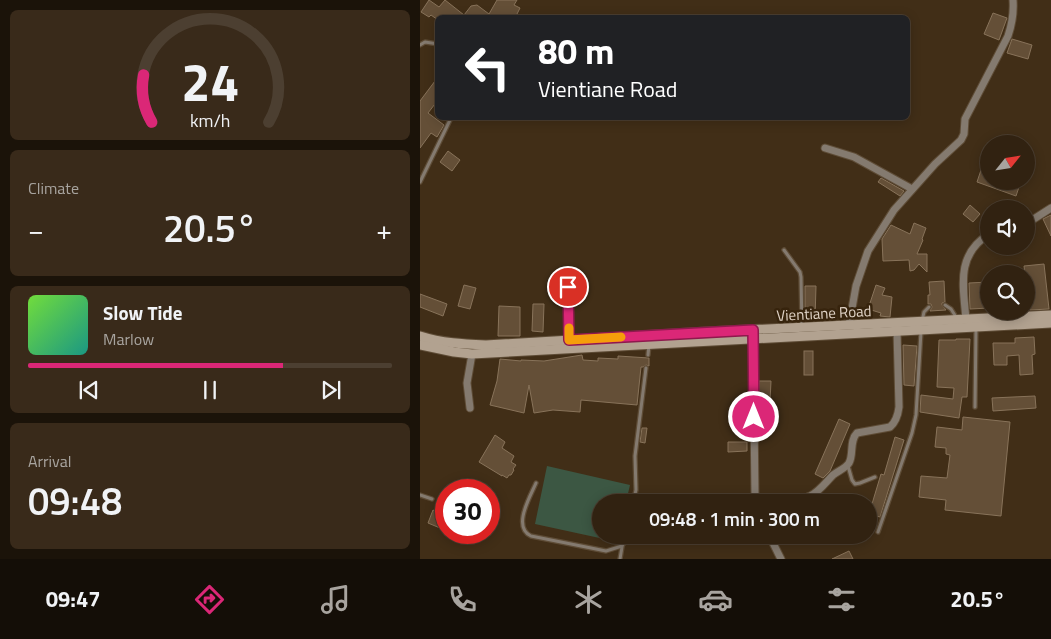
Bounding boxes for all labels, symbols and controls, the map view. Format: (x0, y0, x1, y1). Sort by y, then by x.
text: 80 m (538, 24, 614, 78)
icon: left (455, 35, 520, 100)
text: 24 (181, 42, 239, 121)
text: Vientiane Road (538, 72, 677, 106)
text: km/h (190, 107, 230, 134)
north arrow (980, 135, 1035, 190)
map controls (980, 135, 1035, 320)
text: Climate (28, 176, 79, 200)
text: 20.5° (163, 199, 257, 257)
button: sound (980, 200, 1035, 255)
text: − (28, 208, 44, 251)
text: + (376, 208, 392, 251)
button: search (980, 265, 1035, 320)
pin (547, 266, 589, 308)
icon: arrive (554, 273, 582, 301)
text: Slow Tide (103, 298, 182, 327)
street label: Vientiane Road (776, 299, 872, 327)
text: Marlow (103, 327, 154, 351)
icon: previous (75, 376, 103, 404)
icon: pause (196, 376, 224, 404)
icon: next (317, 376, 345, 404)
position arrow (727, 390, 779, 442)
text: Arrival (28, 449, 71, 473)
text: 09:48 (28, 472, 122, 530)
speed limit sign: 30 (435, 479, 500, 544)
text: 09:48 · 1 min · 300 m (649, 504, 820, 533)
text: 09:47 (46, 582, 101, 616)
icon: directions (192, 582, 227, 617)
icon: music (318, 582, 353, 617)
icon: phone (445, 582, 480, 617)
icon: climate (571, 582, 606, 617)
icon: car (698, 582, 733, 617)
icon: filters (824, 582, 859, 617)
text: 20.5° (950, 582, 1005, 616)

